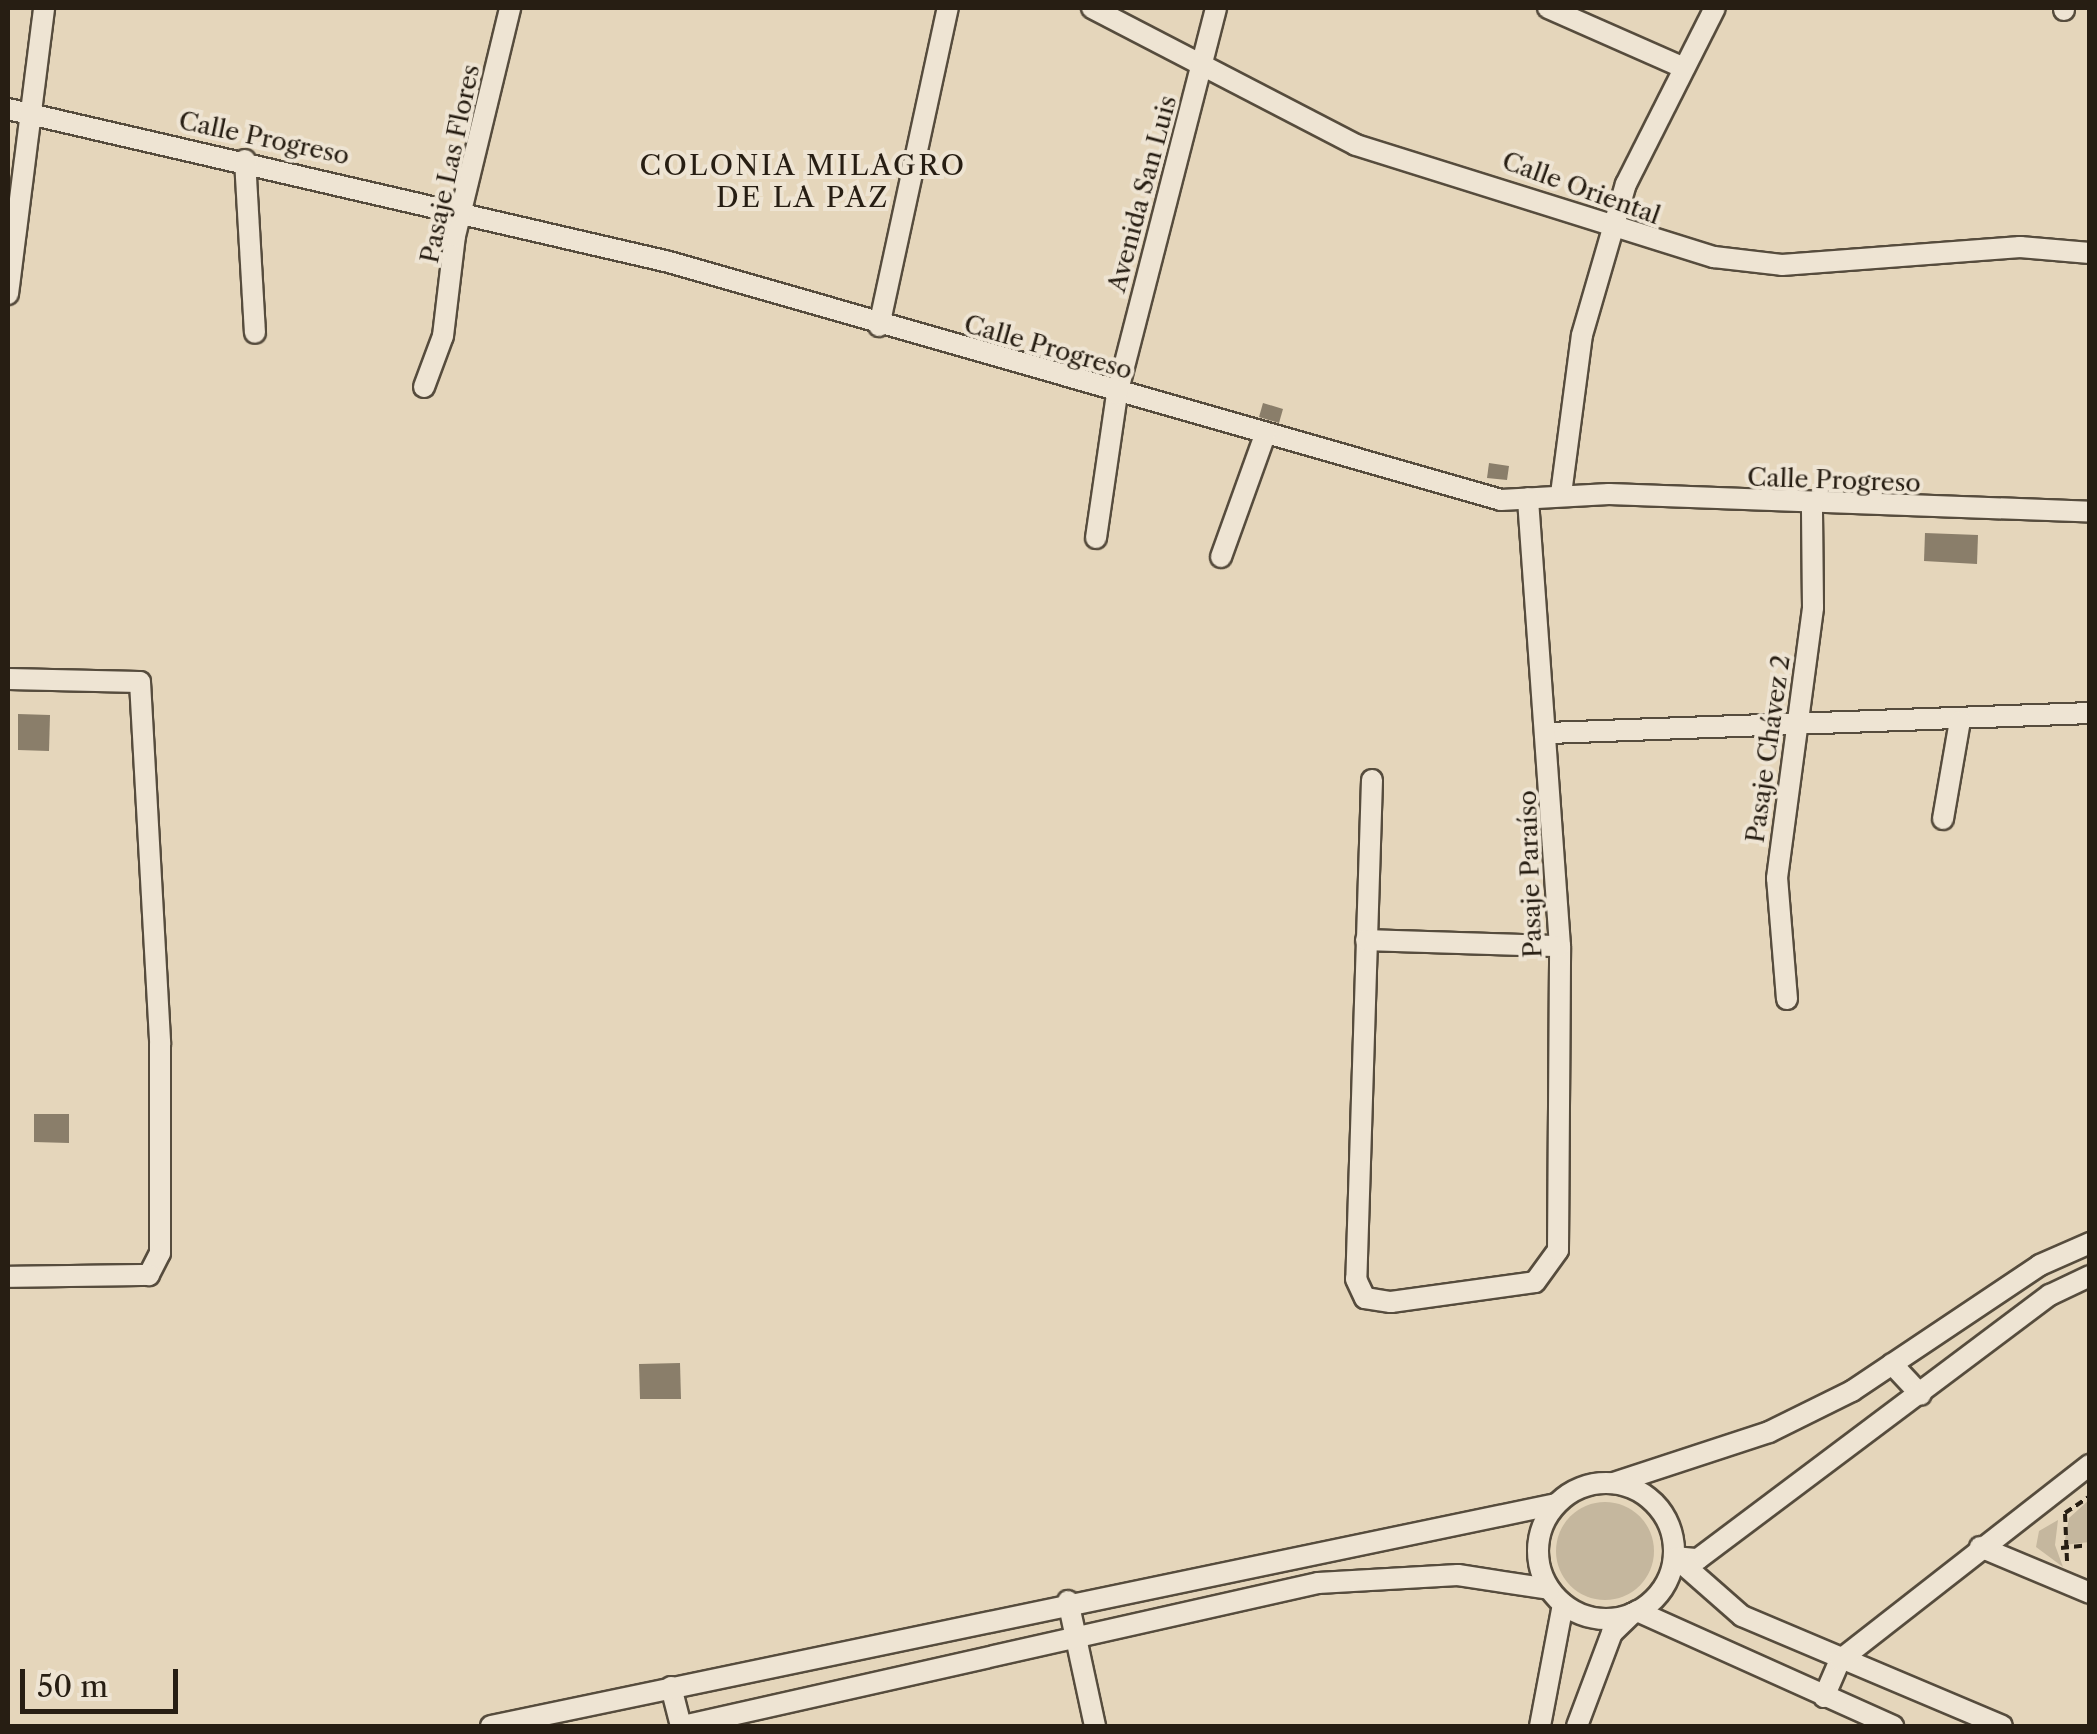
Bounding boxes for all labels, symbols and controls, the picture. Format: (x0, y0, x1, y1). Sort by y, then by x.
street label: Pasaje Las Flores (415, 62, 487, 266)
street label: Avenida San Luis (1102, 92, 1184, 296)
street label: Calle Progreso (176, 106, 352, 172)
street label: Calle Oriental (1498, 147, 1664, 231)
district label: COLONIA MILAGRO DE LA PAZ (639, 148, 967, 214)
street label: Calle Progreso (960, 310, 1136, 386)
street label: Calle Progreso (1747, 463, 1921, 499)
street label: Pasaje Chávez 2 (1741, 653, 1797, 845)
street label: Pasaje Paraíso (1513, 790, 1549, 958)
scale bar (25, 1649, 182, 1711)
text: 50 m (37, 1668, 108, 1705)

